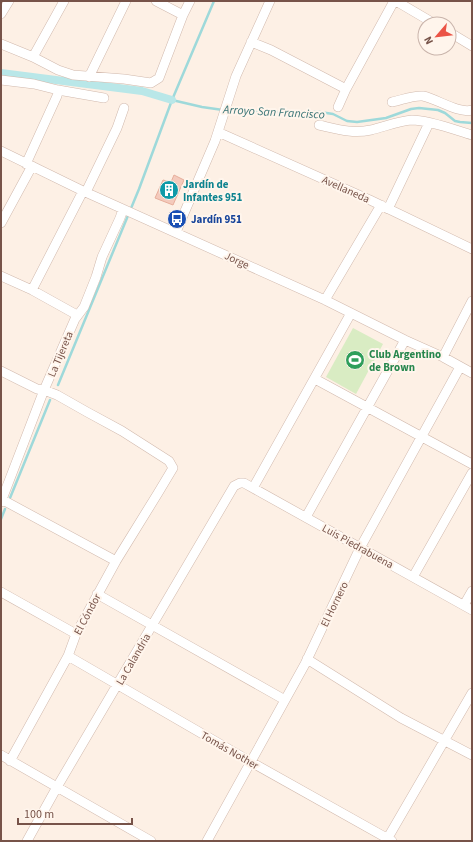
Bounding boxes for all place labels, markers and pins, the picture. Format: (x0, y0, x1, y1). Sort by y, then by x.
place label: Jardín de Infantes 951 (183, 177, 243, 205)
building icon: Jardín de Infantes 951 (158, 179, 180, 201)
bus stop icon: Jardín 951 (166, 208, 188, 230)
place label: Jardín 951 (191, 212, 242, 227)
place label: Club Argentino de Brown (369, 347, 441, 375)
sports icon: Club Argentino de Brown (344, 349, 366, 371)

